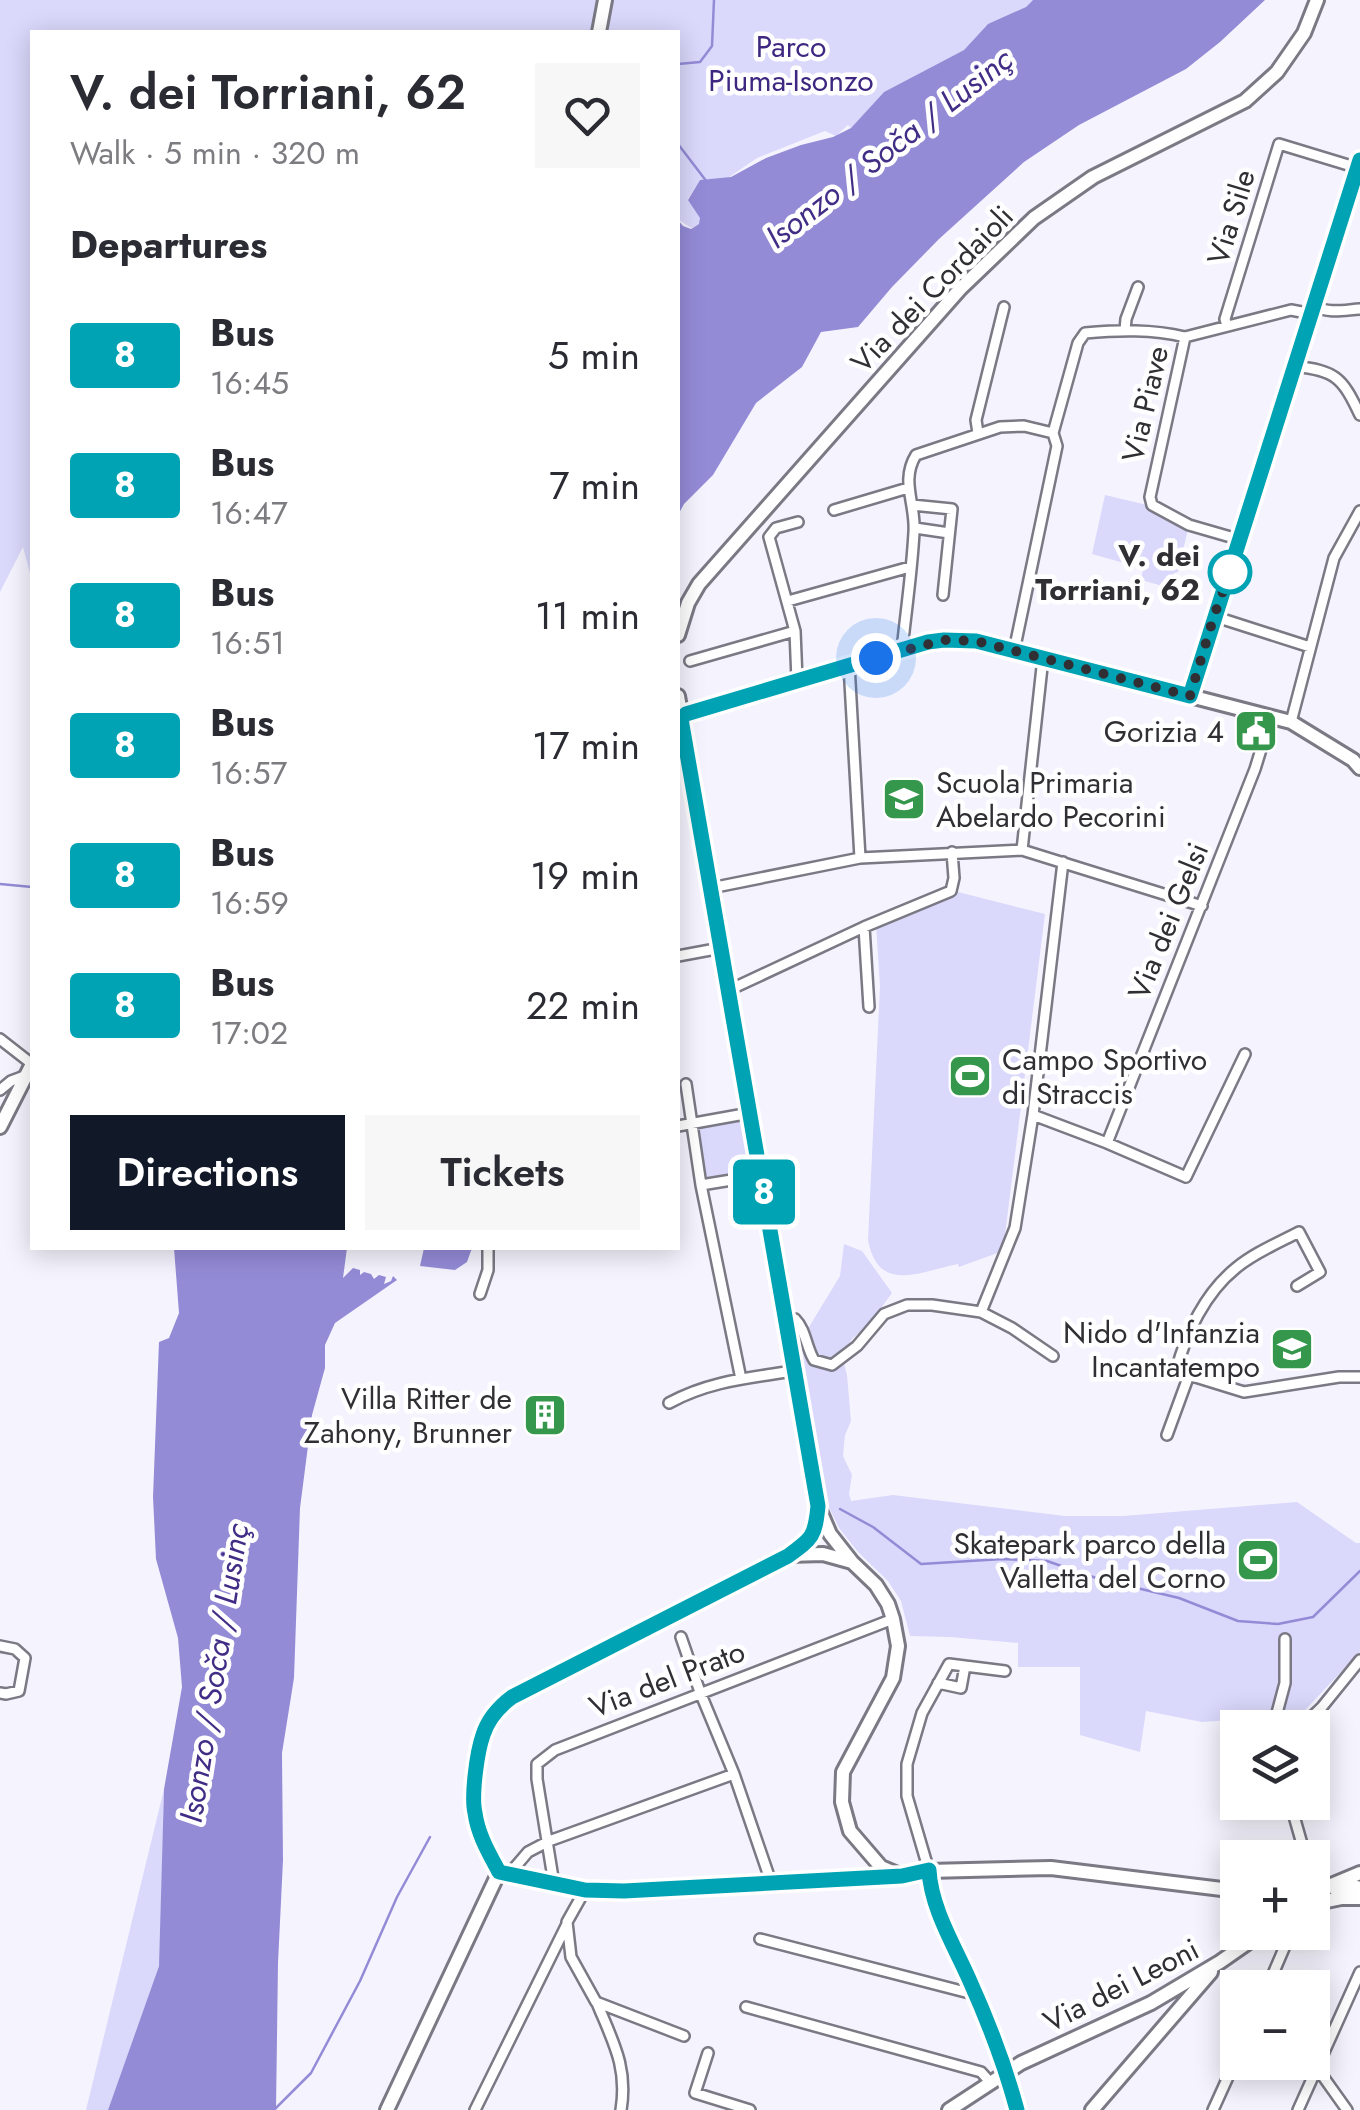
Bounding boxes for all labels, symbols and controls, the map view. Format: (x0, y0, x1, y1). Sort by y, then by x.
park label: Parco Piuma-Isonzo (708, 25, 874, 102)
water label: Isonzo / Soča / Lusinç (756, 37, 1022, 259)
text: V. dei Torriani, 62 (70, 58, 466, 127)
button: heart (535, 63, 640, 168)
text: Walk · 5 min · 320 m (70, 130, 360, 176)
street label: Via Sile (1196, 164, 1266, 270)
street label: Via dei Cordaioli (841, 196, 1023, 382)
text: Departures (70, 217, 267, 272)
text: Bus (210, 305, 274, 360)
text: 5 min (548, 328, 640, 383)
text: 8 (114, 330, 136, 380)
street label: Via Piave (1111, 342, 1179, 466)
text: 16:45 (210, 360, 289, 406)
text: Bus (210, 435, 274, 490)
text: 7 min (549, 458, 640, 513)
text: 8 (114, 460, 136, 510)
text: 16:47 (210, 490, 288, 536)
place label: V. dei Torriani, 62 (1035, 534, 1200, 611)
marker: V. dei Torriani, 62 (1209, 551, 1251, 593)
text: Bus (210, 565, 274, 620)
text: 11 min (535, 588, 640, 643)
text: 8 (114, 590, 136, 640)
text: 16:51 (210, 620, 285, 666)
your location (851, 633, 901, 683)
text: Bus (210, 695, 274, 750)
public building icon: Gorizia 4 (1233, 708, 1279, 754)
place label: Gorizia 4 (1104, 710, 1224, 753)
text: 17 min (532, 718, 640, 773)
text: 8 (114, 720, 136, 770)
text: 16:57 (210, 750, 287, 796)
place label: Scuola Primaria Abelardo Pecorini (936, 761, 1166, 838)
school or university icon: Scuola Primaria Abelardo Pecorini (881, 776, 927, 822)
text: Bus (210, 825, 274, 880)
street label: Via dei Gelsi (1117, 836, 1219, 1006)
text: 19 min (530, 848, 640, 903)
text: 8 (114, 850, 136, 900)
text: 16:59 (210, 880, 289, 926)
text: Bus (210, 955, 274, 1010)
text: 22 min (526, 978, 640, 1033)
text: 8 (114, 980, 136, 1030)
text: 17:02 (210, 1010, 288, 1056)
place label: Campo Sportivo di Straccis (1002, 1038, 1207, 1115)
sports icon: Campo Sportivo di Straccis (947, 1053, 993, 1099)
button: Directions (70, 1115, 345, 1230)
button: Tickets (365, 1115, 640, 1230)
line badge: 8 (732, 1160, 796, 1224)
text: 8 (753, 1167, 775, 1217)
place label: Nido d'Infanzia Incantatempo (1063, 1311, 1260, 1388)
school or university icon: Nido d'Infanzia Incantatempo (1269, 1326, 1315, 1372)
place label: Villa Ritter de Zahony, Brunner (304, 1377, 513, 1454)
building icon: Villa Ritter de Zahony, Brunner (522, 1392, 568, 1438)
water label: Isonzo / Soča / Lusinç (168, 1520, 260, 1826)
place label: Skatepark parco della Valletta del Corno (953, 1522, 1226, 1599)
sports icon: Skatepark parco della Valletta del Corno (1235, 1537, 1281, 1583)
street label: Via del Prato (583, 1630, 751, 1728)
map controls (1220, 1710, 1330, 2080)
button: layers (1220, 1710, 1330, 1820)
button: + (1220, 1840, 1330, 1950)
street label: Via dei Leoni (1036, 1927, 1206, 2043)
button: − (1220, 1970, 1330, 2080)

